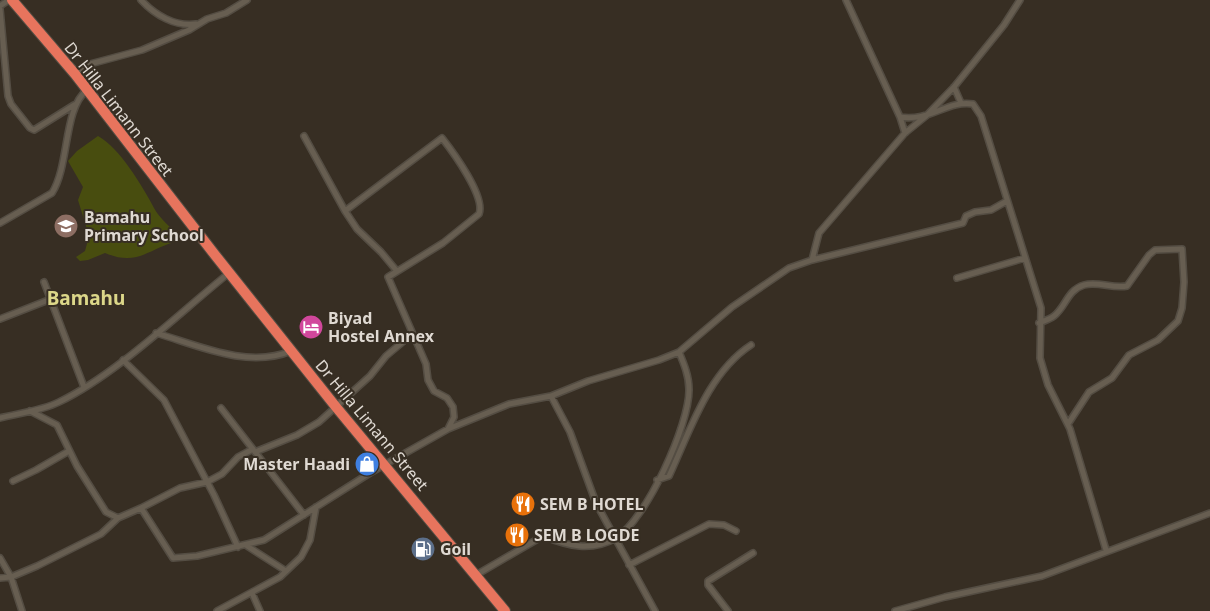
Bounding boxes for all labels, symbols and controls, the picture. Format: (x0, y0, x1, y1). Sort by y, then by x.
street label: Dr Hilla Limann Street (60, 37, 179, 181)
place label: Bamahu Primary School (84, 206, 204, 246)
school or university icon: Bamahu Primary School (53, 213, 79, 239)
district label: Bamahu (47, 285, 125, 311)
place label: Biyad Hostel Annex (328, 307, 435, 347)
hotel icon: Biyad Hostel Annex (298, 314, 324, 340)
street label: Dr Hilla Limann Street (311, 355, 434, 495)
shop icon: Master Haadi (354, 451, 380, 477)
place label: Master Haadi (243, 453, 350, 475)
restaurant icon: SEM B HOTEL (510, 491, 536, 517)
place label: SEM B HOTEL (540, 493, 643, 515)
restaurant icon: SEM B LOGDE (504, 522, 530, 548)
place label: SEM B LOGDE (534, 524, 639, 546)
fuel station icon: Goil (410, 536, 436, 562)
place label: Goil (440, 538, 471, 560)

